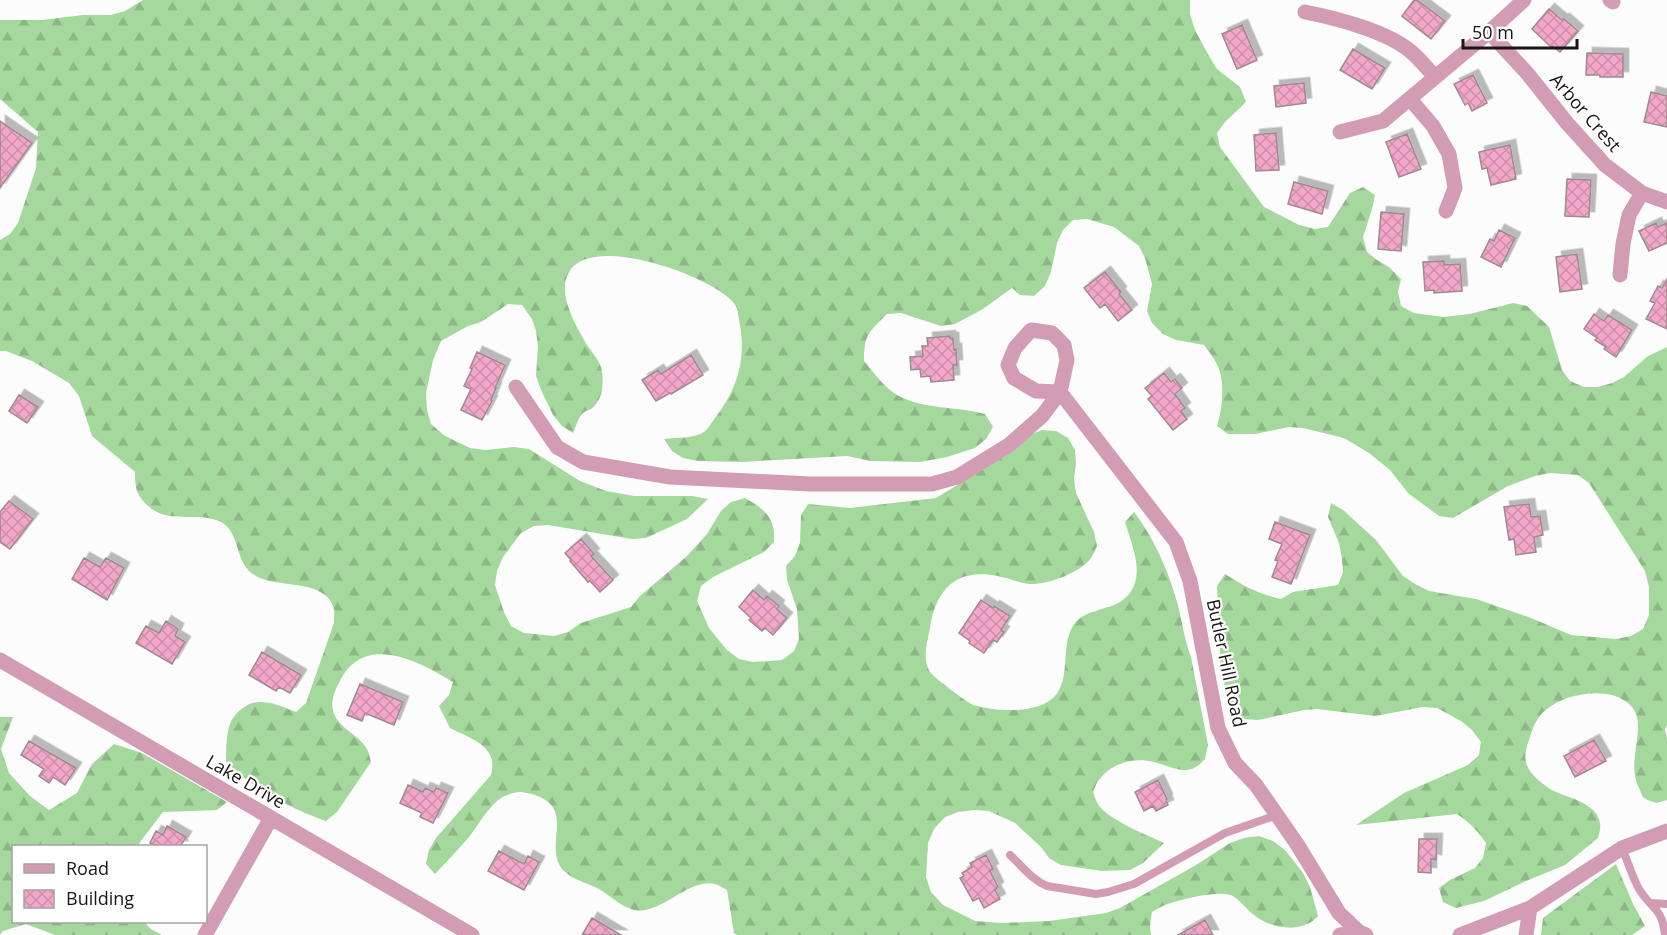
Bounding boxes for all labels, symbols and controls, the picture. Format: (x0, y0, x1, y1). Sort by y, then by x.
scale bar (1463, 12, 1577, 50)
text: 50 m (1472, 20, 1514, 44)
street label: Arbor Crest (1545, 68, 1627, 156)
street label: Butler Hill Road (1202, 597, 1252, 729)
street label: Lake Drive (202, 749, 290, 813)
legend (12, 845, 207, 923)
text: Road (66, 856, 109, 880)
text: Building (66, 886, 134, 910)

